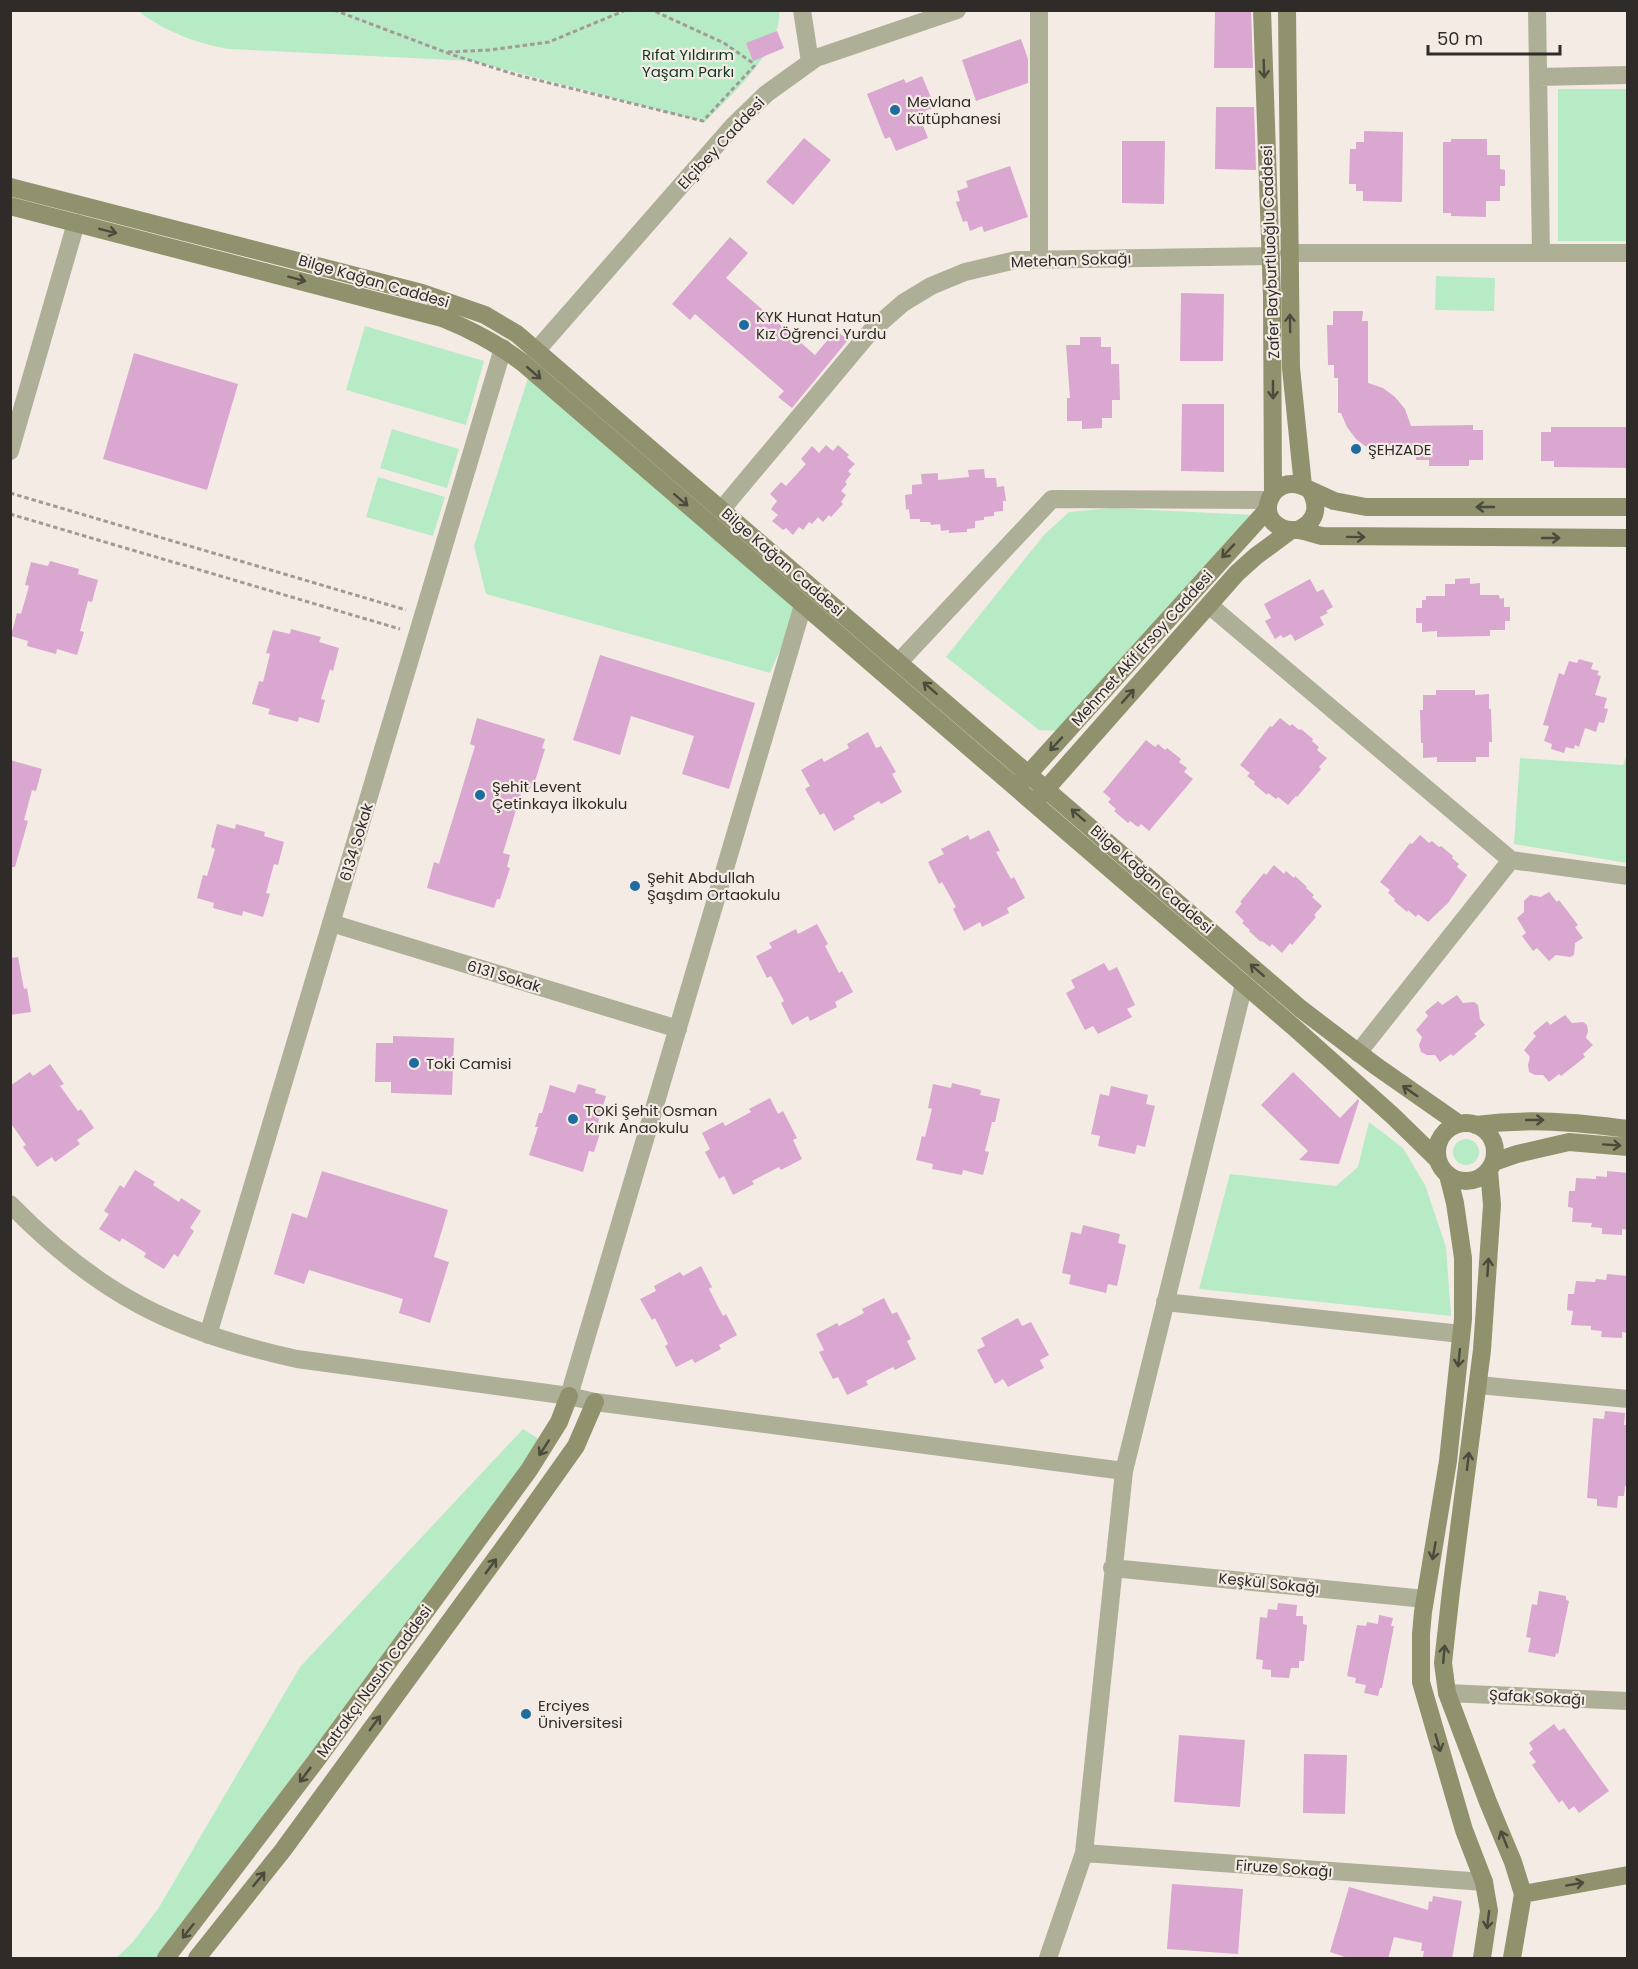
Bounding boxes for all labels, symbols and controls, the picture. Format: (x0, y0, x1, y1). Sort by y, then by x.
scale bar (1428, 18, 1560, 56)
text: 50 m (1437, 26, 1483, 51)
park label: Rıfat Yıldırım Yaşam Parkı (642, 44, 734, 82)
one-way arrow (1259, 58, 1270, 78)
place label: Mevlana Kütüphanesi (907, 91, 1001, 129)
street label: Elçibey Caddesi (673, 92, 769, 194)
marker: Mevlana Kütüphanesi (888, 103, 902, 117)
street label: Zafer Bayburtluoğlu Caddesi (1256, 145, 1284, 359)
one-way arrow (98, 225, 117, 237)
street label: Metehan Sokağı (1010, 247, 1132, 273)
street label: Bilge Kağan Caddesi (296, 249, 452, 313)
one-way arrow (287, 274, 306, 286)
place label: KYK Hunat Hatun Kız Öğrenci Yurdu (756, 306, 886, 344)
one-way arrow (1284, 313, 1295, 333)
marker: KYK Hunat Hatun Kız Öğrenci Yurdu (737, 318, 751, 332)
one-way arrow (526, 366, 542, 379)
one-way arrow (1267, 379, 1279, 399)
place label: ŞEHZADE (1368, 439, 1431, 460)
marker: ŞEHZADE (1349, 442, 1363, 456)
one-way arrow (674, 493, 689, 507)
one-way arrow (1476, 501, 1496, 513)
street label: Bilge Kağan Caddesi (717, 503, 849, 621)
one-way arrow (1345, 531, 1365, 542)
one-way arrow (1540, 532, 1560, 544)
one-way arrow (1221, 544, 1236, 559)
street label: Mehmet Akif Ersoy Caddesi (1066, 566, 1218, 730)
one-way arrow (922, 682, 938, 695)
one-way arrow (1121, 689, 1135, 704)
one-way arrow (1049, 736, 1064, 751)
place label: Şehit Levent Çetinkaya İlkokulu (492, 776, 627, 814)
marker: Şehit Levent Çetinkaya İlkokulu (473, 788, 487, 802)
street label: 6134 Sokak (334, 800, 378, 884)
one-way arrow (1070, 809, 1086, 822)
street label: Bilge Kağan Caddesi (1086, 820, 1218, 938)
place label: Şehit Abdullah Şaşdım Ortaokulu (647, 867, 780, 905)
marker: Şehit Abdullah Şaşdım Ortaokulu (628, 879, 642, 893)
street label: 6131 Sokak (465, 955, 544, 997)
one-way arrow (1249, 964, 1265, 977)
place label: Toki Camisi (426, 1053, 512, 1074)
marker: Toki Camisi (407, 1056, 421, 1070)
one-way arrow (1403, 1085, 1419, 1097)
place label: TOKİ Şehit Osman Kırık Anaokulu (585, 1100, 717, 1138)
marker: TOKİ Şehit Osman Kırık Anaokulu (566, 1112, 580, 1126)
one-way arrow (1524, 1114, 1544, 1126)
one-way arrow (1602, 1140, 1621, 1151)
one-way arrow (1482, 1258, 1493, 1278)
one-way arrow (1453, 1347, 1464, 1367)
one-way arrow (537, 1439, 549, 1456)
one-way arrow (1462, 1452, 1473, 1471)
one-way arrow (1428, 1541, 1439, 1561)
one-way arrow (484, 1558, 497, 1574)
street label: Keşkül Sokağı (1218, 1567, 1320, 1599)
street label: Matrakçı Nasuh Caddesi (312, 1601, 436, 1761)
one-way arrow (1439, 1645, 1450, 1665)
street label: Şafak Sokağı (1489, 1684, 1585, 1710)
place label: Erciyes Üniversitesi (538, 1695, 623, 1733)
marker: Erciyes Üniversitesi (519, 1707, 533, 1721)
one-way arrow (369, 1716, 381, 1732)
one-way arrow (1433, 1733, 1444, 1752)
one-way arrow (299, 1767, 312, 1783)
one-way arrow (1498, 1830, 1509, 1848)
street label: Firuze Sokağı (1235, 1854, 1333, 1882)
one-way arrow (252, 1872, 265, 1888)
one-way arrow (1565, 1879, 1585, 1890)
one-way arrow (1482, 1910, 1493, 1929)
one-way arrow (181, 1922, 194, 1938)

